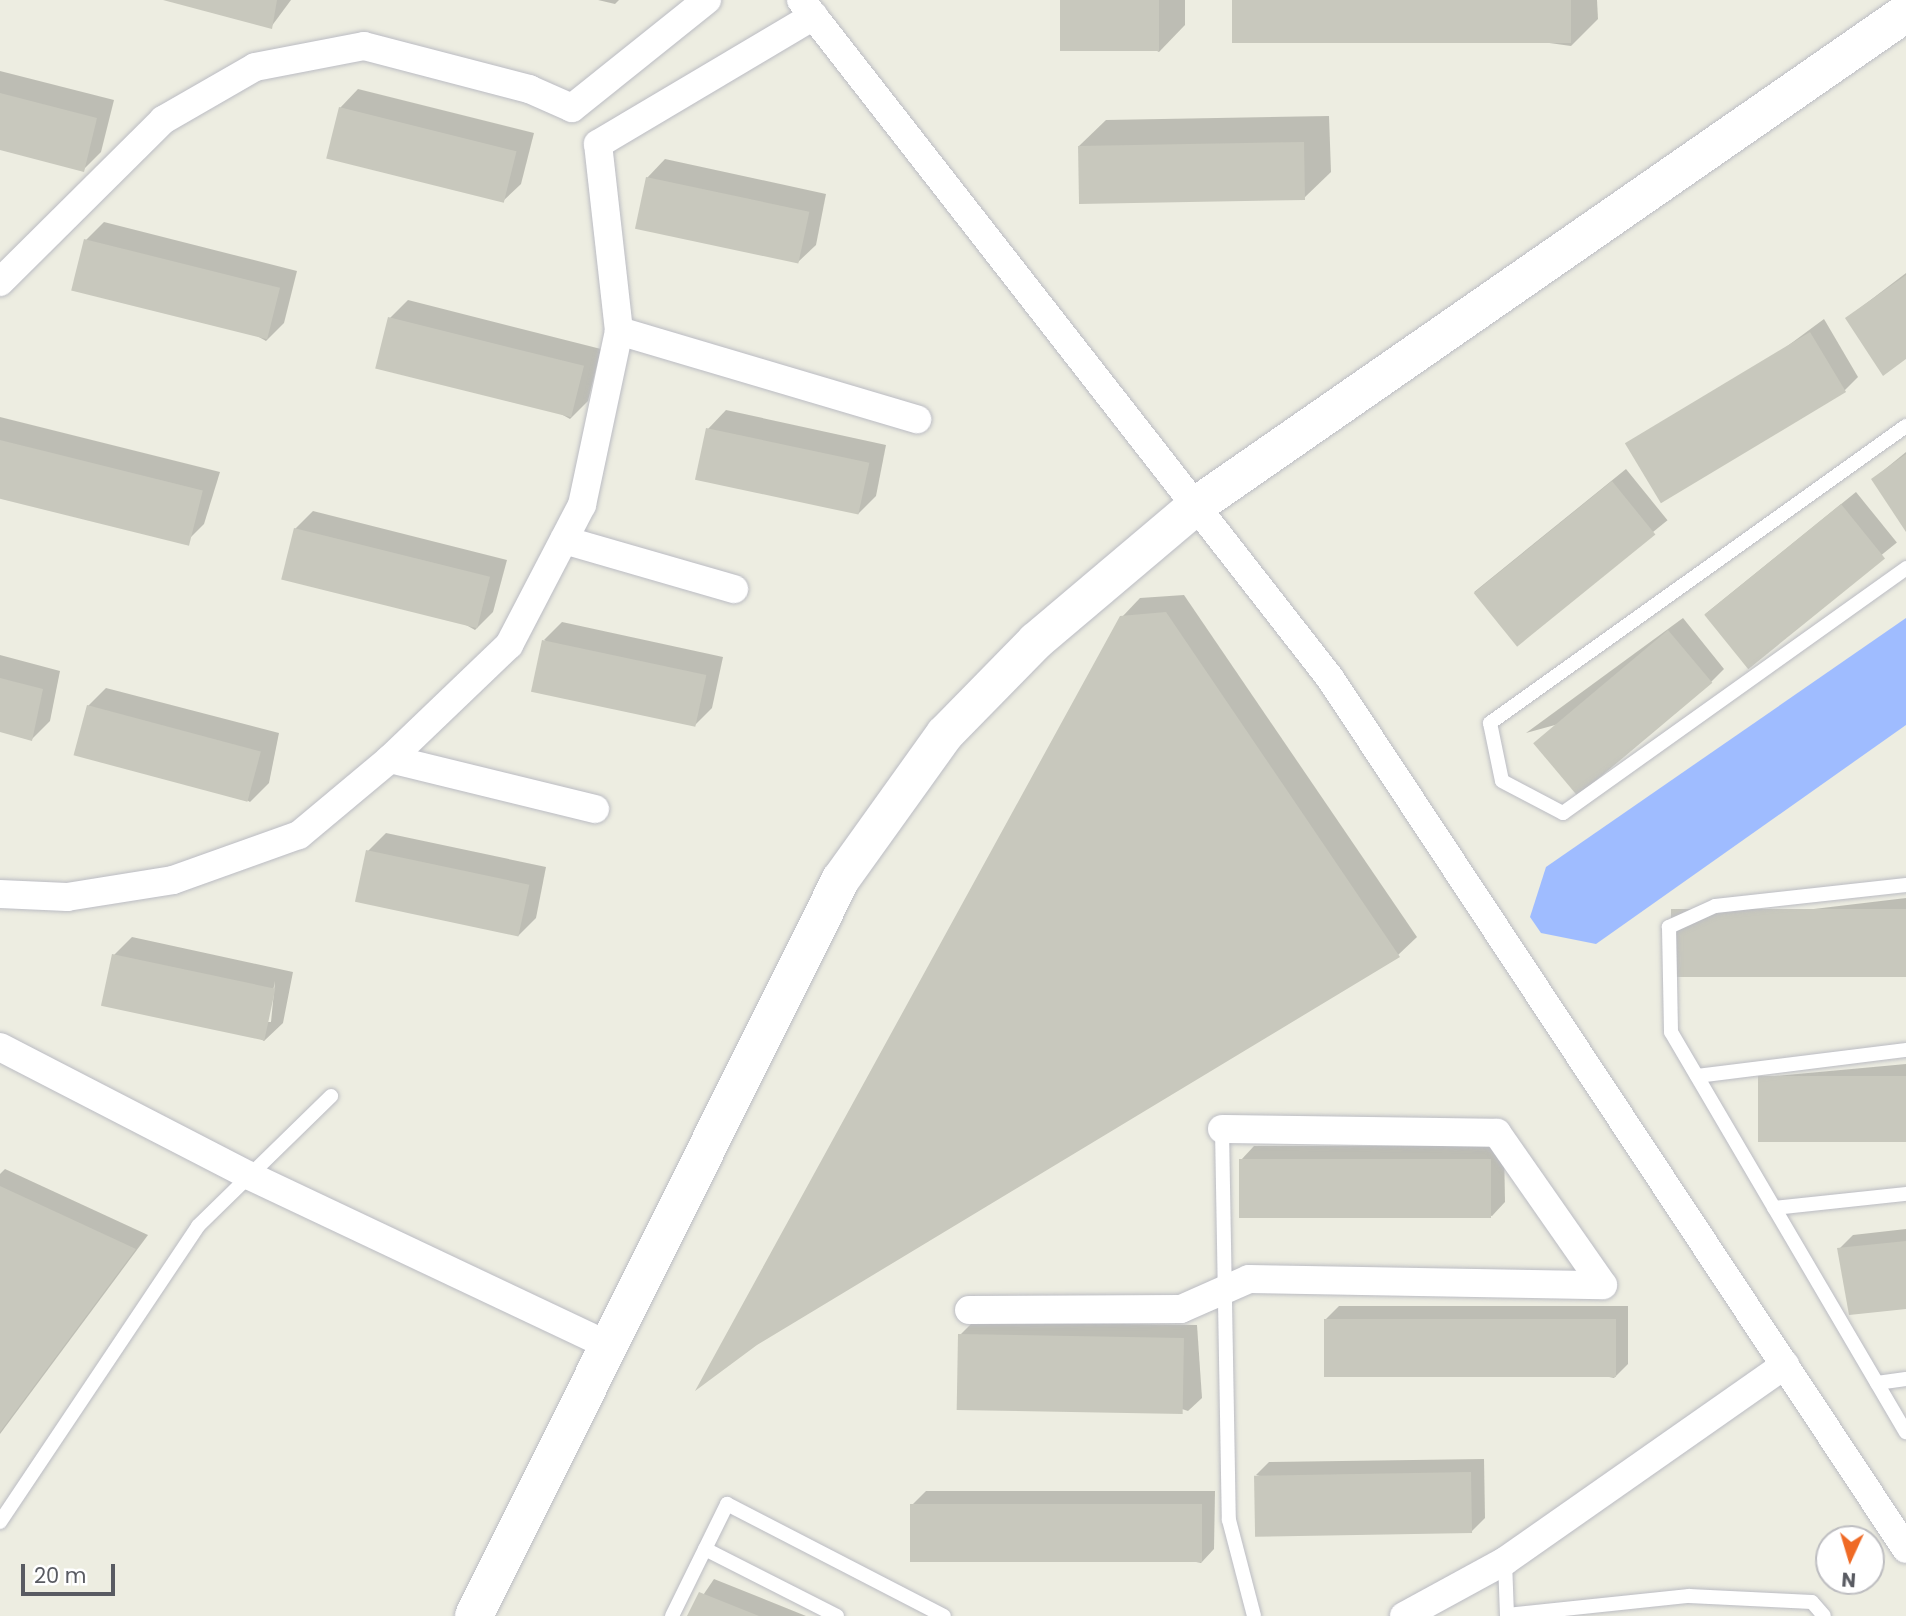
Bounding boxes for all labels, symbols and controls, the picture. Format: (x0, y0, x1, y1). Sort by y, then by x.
north arrow (1815, 1525, 1885, 1595)
scale bar (24, 1550, 119, 1594)
text: 20 m (34, 1561, 87, 1590)
text: N (1841, 1565, 1857, 1593)

